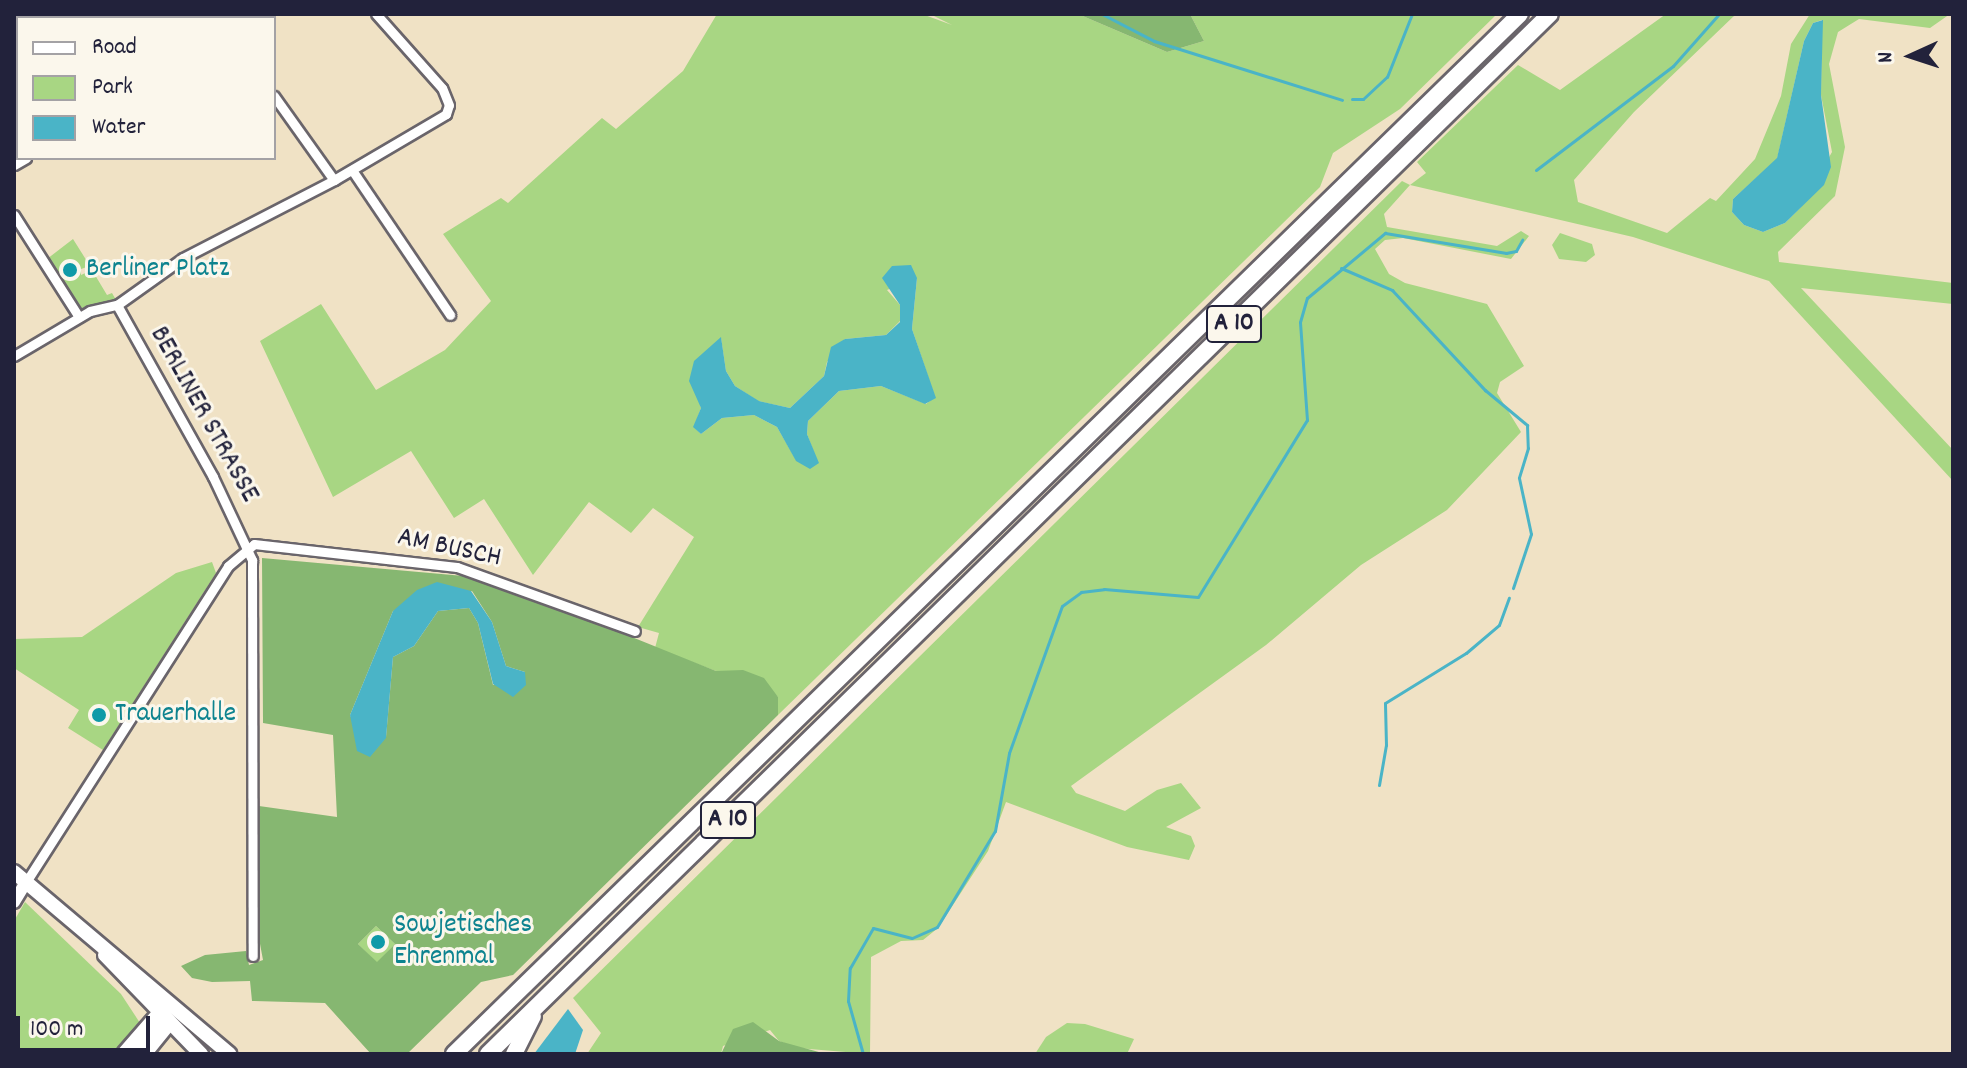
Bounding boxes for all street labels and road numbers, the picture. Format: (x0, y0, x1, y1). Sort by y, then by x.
road number: A 10 (1204, 302, 1264, 346)
street label: BERLINER STRASSE (141, 321, 265, 509)
street label: AM BUSCH (394, 522, 504, 576)
road number: A 10 (698, 798, 758, 842)

